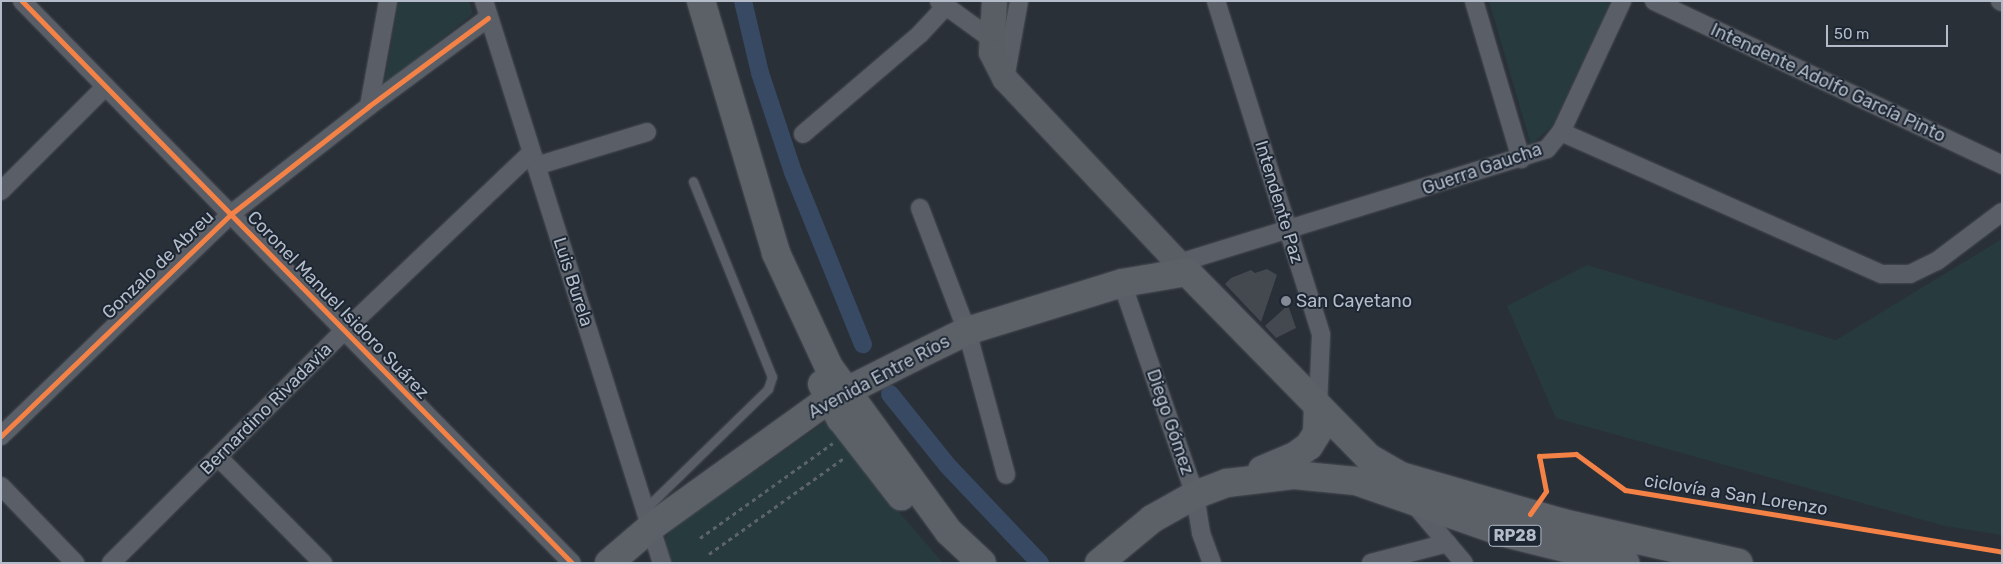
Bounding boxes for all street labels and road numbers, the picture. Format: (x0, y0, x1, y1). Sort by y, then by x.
street label: Intendente Adolfo García Pinto (1707, 19, 1949, 147)
street label: Intendente Paz (1250, 138, 1308, 266)
street label: Guerra Gaucha (1419, 138, 1545, 200)
street label: Gonzalo de Abreu (98, 206, 218, 324)
street label: Coronel Manuel Isidoro Suárez (242, 207, 434, 403)
street label: Luis Burela (548, 235, 598, 329)
street label: Avenida Entre Ríos (805, 331, 953, 423)
street label: Bernardino Rivadavia (196, 339, 336, 479)
street label: Diego Gómez (1142, 366, 1198, 478)
street label: ciclovía a San Lorenzo (1643, 470, 1829, 520)
road number: RP28 (1488, 522, 1542, 550)

